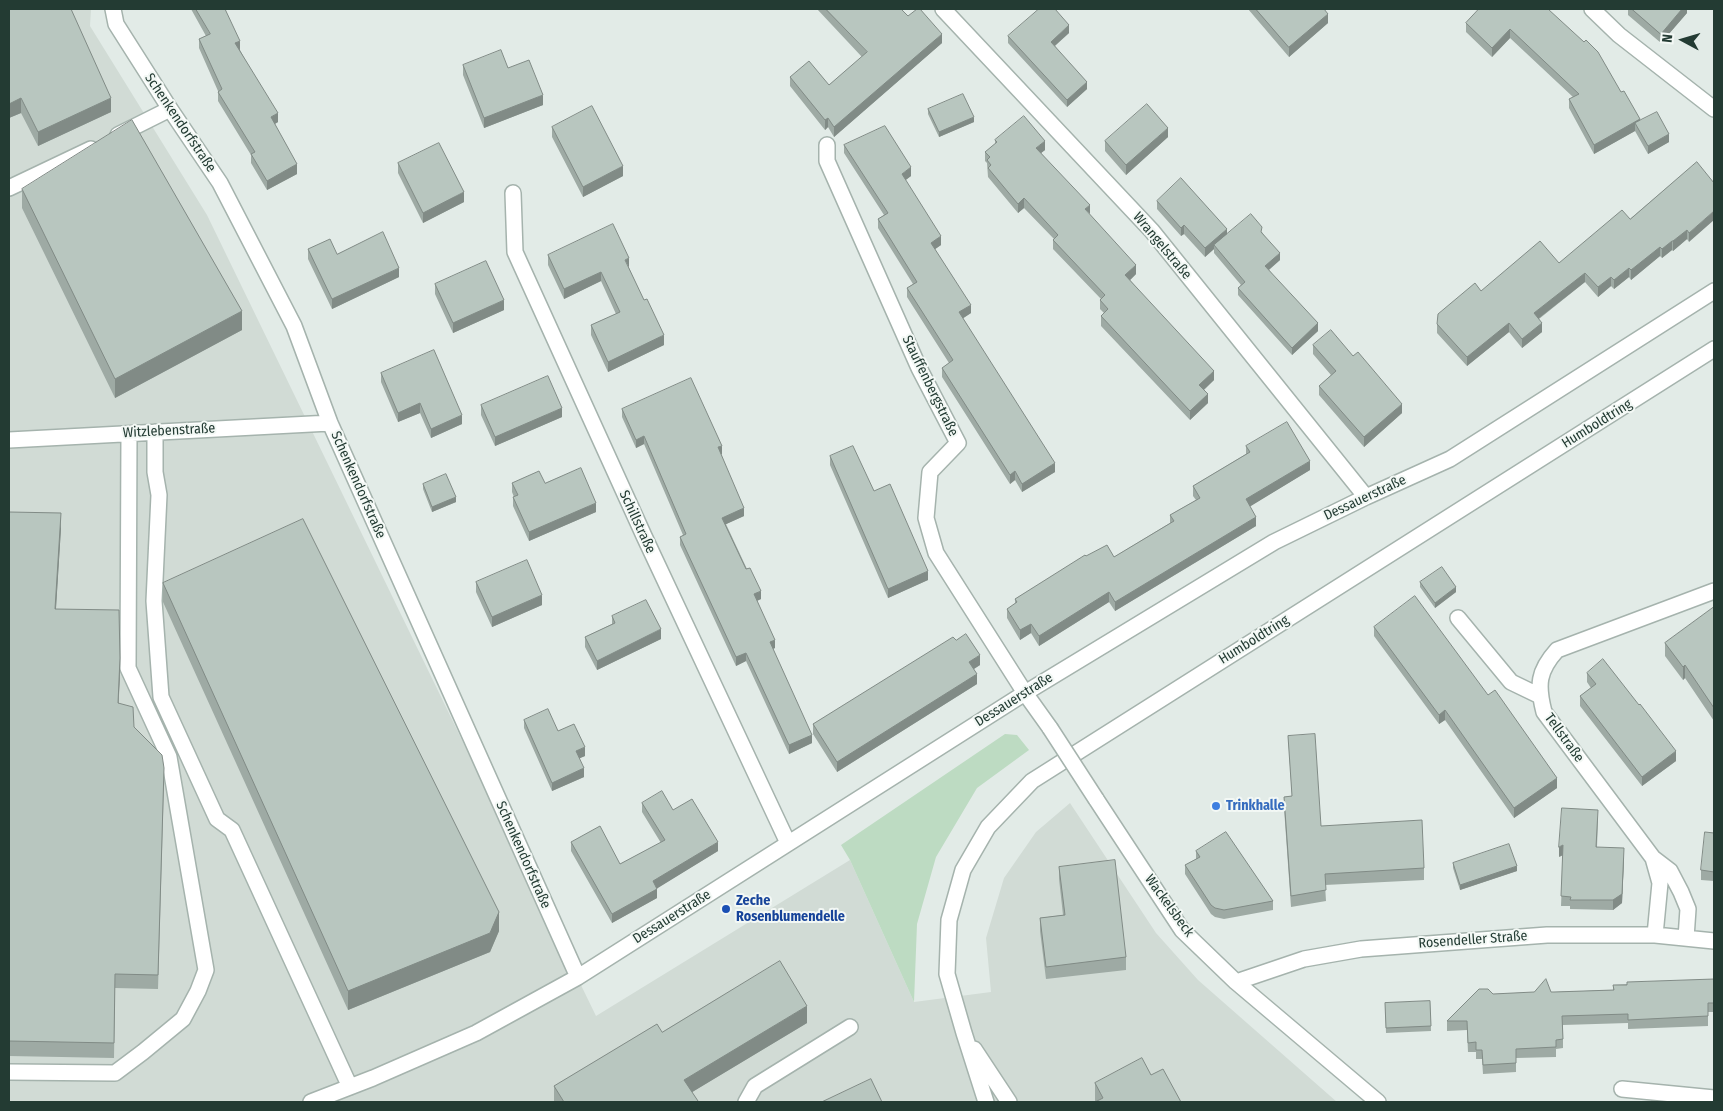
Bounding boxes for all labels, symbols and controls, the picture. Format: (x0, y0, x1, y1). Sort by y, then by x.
north arrow (1658, 15, 1708, 65)
text: N (1659, 33, 1676, 43)
street label: Schenkendorfstraße (141, 70, 219, 176)
street label: Wrangelstraße (1129, 209, 1195, 283)
street label: Stauffenbergstraße (898, 333, 962, 439)
street label: Humboldtring (1559, 396, 1635, 452)
street label: Witzlebenstraße (122, 420, 216, 442)
street label: Schenkendorfstraße (327, 429, 389, 541)
street label: Dessauerstraße (1321, 472, 1409, 524)
street label: Schillstraße (615, 488, 659, 556)
street label: Humboldtring (1216, 612, 1292, 668)
street label: Dessauerstraße (972, 669, 1056, 731)
street label: Tellstraße (1541, 710, 1587, 766)
place label: Trinkhalle (1226, 798, 1284, 814)
street label: Schenkendorfstraße (492, 799, 554, 911)
marker: Trinkhalle (1210, 800, 1222, 812)
street label: Wackelsbeck (1141, 872, 1197, 940)
street label: Dessauerstraße (630, 886, 714, 948)
place label: Zeche Rosenblumendelle (736, 893, 845, 926)
marker: Zeche Rosenblumendelle (720, 903, 732, 915)
street label: Rosendeller Straße (1418, 928, 1528, 952)

